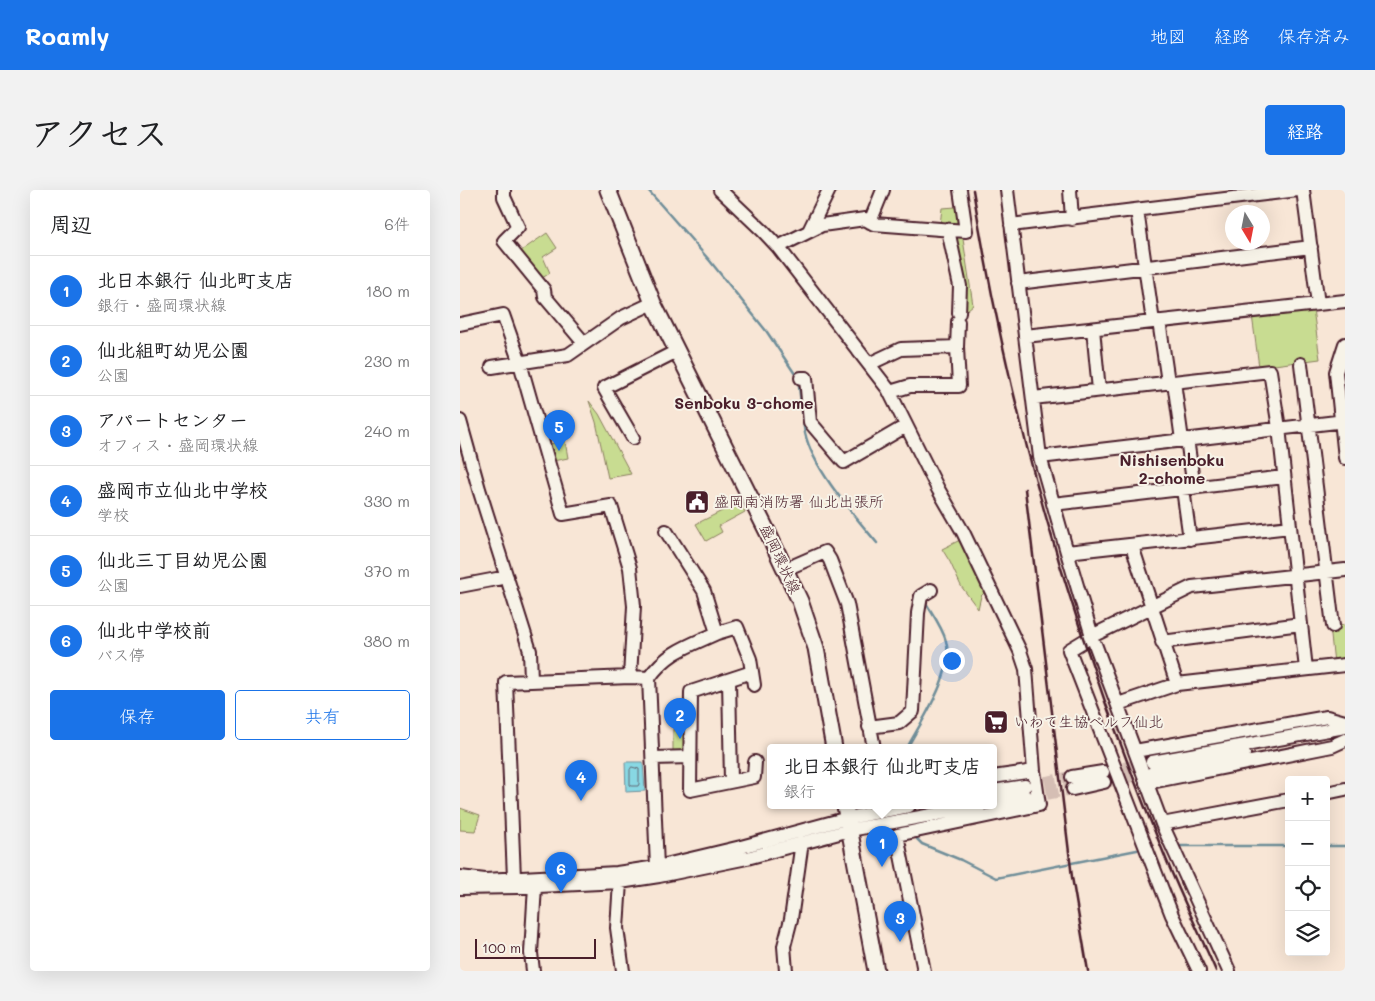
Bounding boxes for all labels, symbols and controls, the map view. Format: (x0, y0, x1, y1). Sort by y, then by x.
text: Roamly (25, 20, 109, 51)
text: 地図 (1150, 24, 1186, 48)
text: 経路 (1214, 24, 1250, 48)
text: 保存済み (1278, 24, 1350, 48)
button: 経路 (1265, 105, 1345, 155)
text: アクセス (30, 109, 168, 155)
north arrow (1225, 205, 1270, 250)
text: 周辺 (50, 210, 92, 237)
text: 6件 (384, 213, 410, 234)
text: 北日本銀行 仙北町支店 (97, 267, 294, 292)
text: 1 (62, 280, 70, 301)
text: 180 m (365, 280, 410, 301)
text: 銀行 · 盛岡環状線 (97, 294, 226, 315)
text: 仙北組町幼児公園 (97, 337, 249, 362)
text: 2 (62, 350, 70, 371)
text: 230 m (364, 350, 410, 371)
text: 公園 (97, 364, 129, 385)
district label: Senboku 3-chome (674, 392, 814, 413)
text: アパートセンター (97, 407, 248, 432)
pin: 5 (543, 410, 575, 451)
text: 3 (61, 420, 71, 441)
text: 240 m (364, 420, 410, 441)
text: オフィス · 盛岡環状線 (97, 434, 258, 455)
district label: Nishisenboku 2-chome (1120, 449, 1224, 488)
text: 盛岡市立仙北中学校 (97, 477, 268, 502)
public building icon: 盛岡南消防署 仙北出張所 (684, 489, 710, 515)
text: 4 (61, 490, 71, 511)
text: 330 m (364, 490, 410, 511)
place label: 盛岡南消防署 仙北出張所 (714, 491, 884, 511)
text: 学校 (97, 504, 129, 525)
street label: 盛岡環状線 (756, 520, 806, 597)
text: 仙北三丁目幼児公園 (97, 547, 268, 572)
text: 5 (61, 560, 71, 581)
text: 370 m (364, 560, 410, 581)
text: 公園 (97, 574, 129, 595)
text: 仙北中学校前 (97, 617, 211, 642)
text: 6 (61, 630, 71, 651)
text: 380 m (363, 630, 410, 651)
text: バス停 (97, 644, 145, 665)
your location (939, 648, 965, 674)
button: 保存 (50, 690, 225, 740)
button: 共有 (235, 690, 410, 740)
pin: 2 (664, 698, 696, 739)
supermarket icon: いわて生協ベルフ仙北 (983, 709, 1009, 735)
place label: いわて生協ベルフ仙北 (1014, 711, 1163, 731)
popup (767, 744, 997, 809)
text: 北日本銀行 仙北町支店 (784, 753, 980, 778)
pin: 4 (565, 760, 597, 801)
map controls (1285, 776, 1330, 956)
button: + (1285, 776, 1330, 821)
text: 銀行 (784, 780, 816, 801)
button: − (1285, 821, 1330, 866)
pin: 1 (866, 826, 898, 867)
pin: 6 (545, 852, 577, 893)
button: locate (1285, 866, 1330, 911)
pin: 3 (884, 901, 916, 942)
button: layers (1285, 911, 1330, 956)
scale bar (475, 936, 596, 959)
text: 100 m (482, 938, 521, 957)

